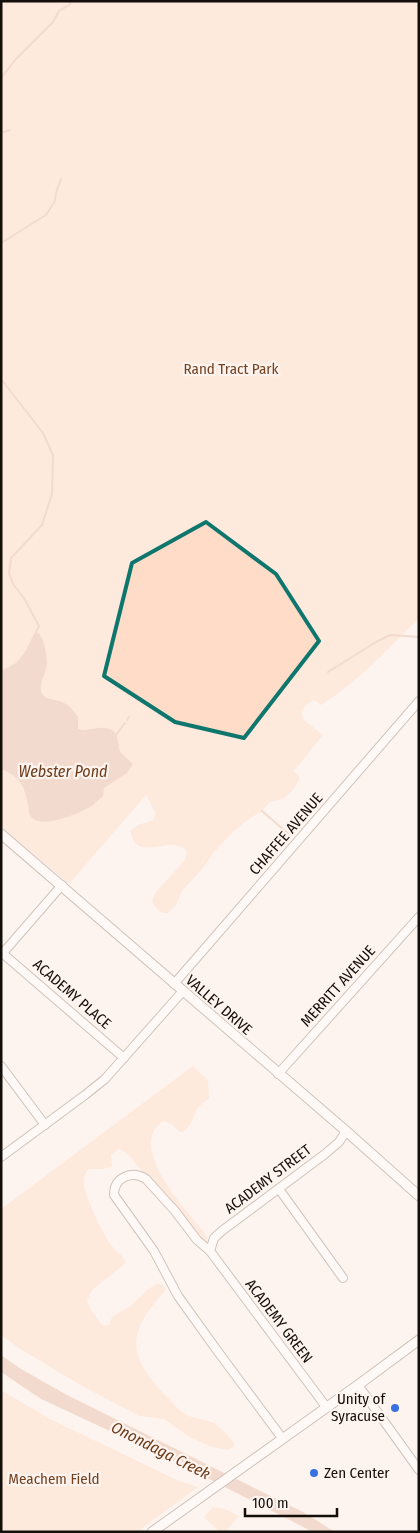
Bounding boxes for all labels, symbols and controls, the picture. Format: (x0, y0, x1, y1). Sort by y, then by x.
park label: Rand Tract Park (184, 360, 278, 378)
water label: Webster Pond (18, 762, 108, 781)
street label: CHAFFEE AVENUE (246, 789, 326, 879)
street label: MERRITT AVENUE (297, 942, 379, 1030)
street label: ACADEMY PLACE (29, 955, 115, 1033)
street label: VALLEY DRIVE (182, 971, 256, 1039)
street label: ACADEMY STREET (221, 1141, 315, 1217)
street label: ACADEMY GREEN (242, 1276, 316, 1366)
place label: Unity of Syracuse (331, 1390, 386, 1425)
marker: Unity of Syracuse (389, 1402, 401, 1414)
water label: Onondaga Creek (108, 1417, 213, 1484)
place label: Zen Center (324, 1464, 390, 1482)
marker: Zen Center (308, 1467, 320, 1479)
park label: Meachem Field (8, 1470, 100, 1488)
scale bar (245, 1486, 338, 1518)
text: 100 m (252, 1494, 289, 1512)

